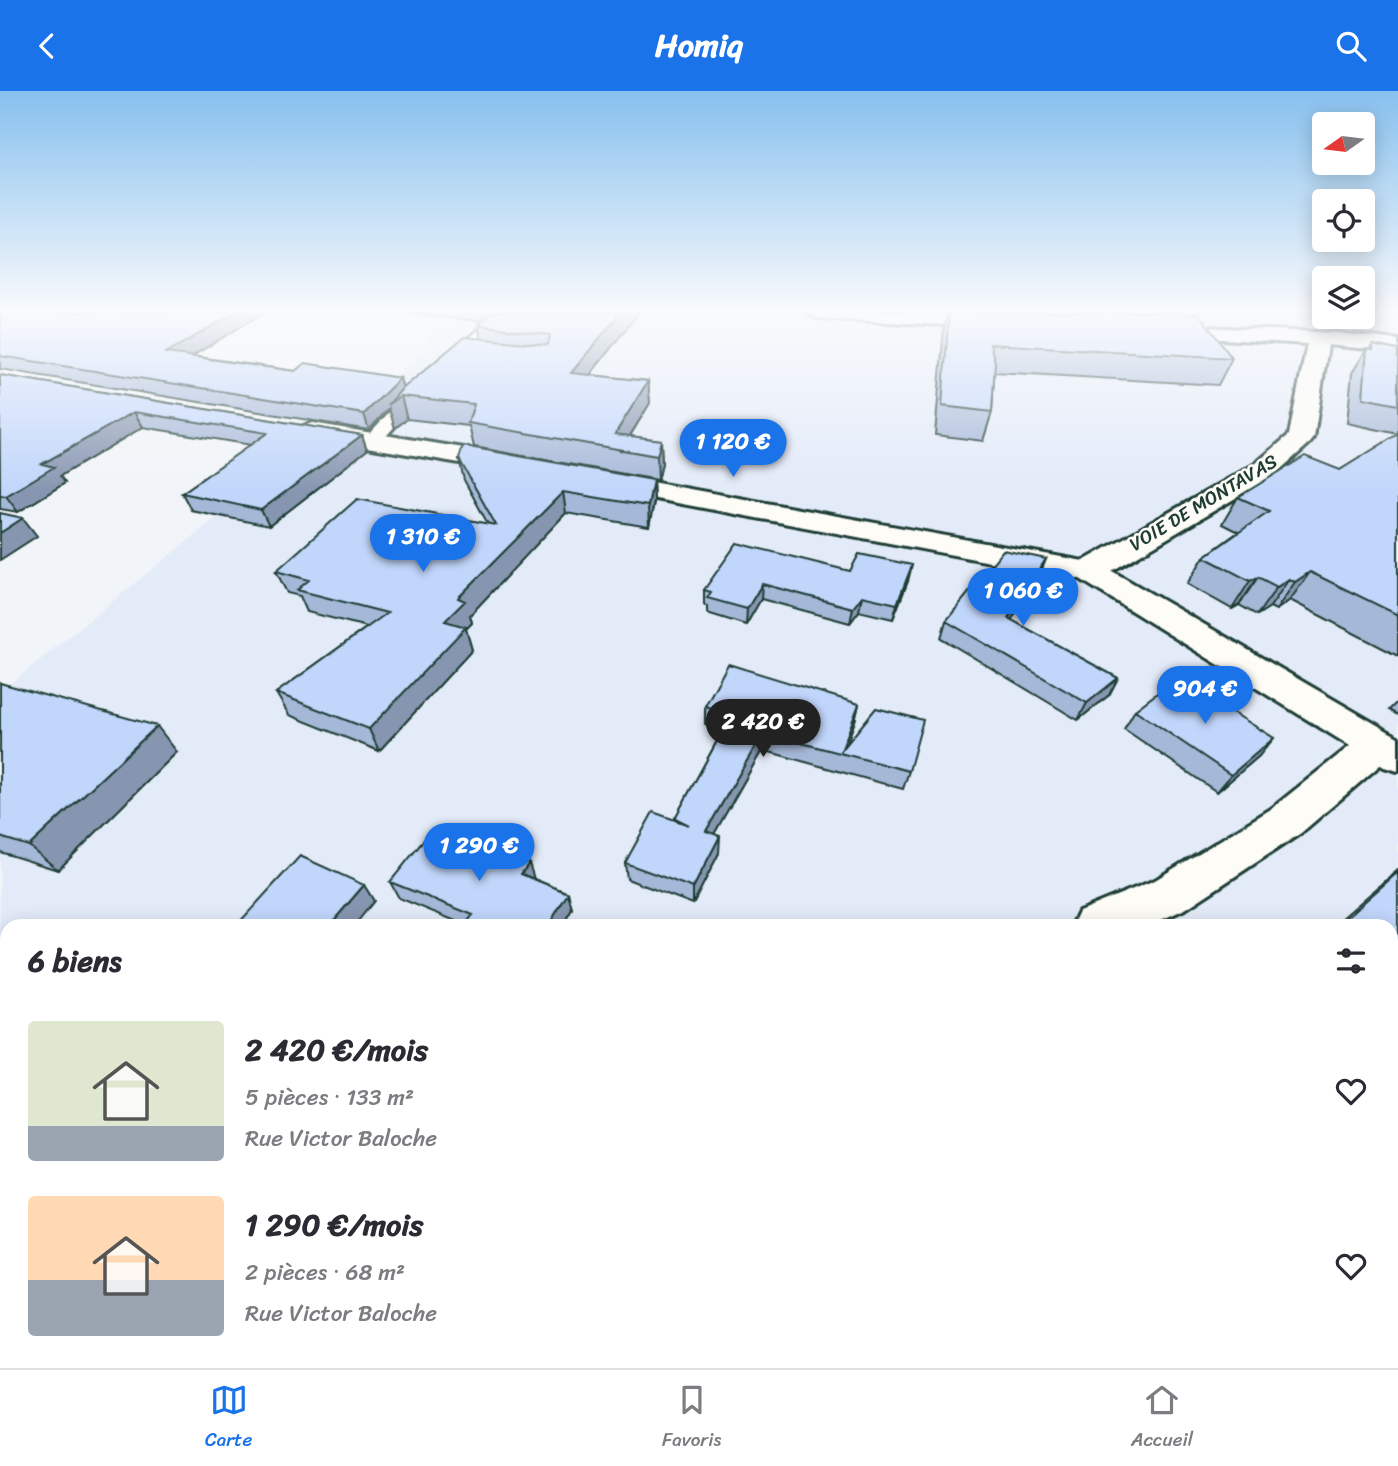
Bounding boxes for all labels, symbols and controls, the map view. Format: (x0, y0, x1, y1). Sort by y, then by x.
text: Homiq (655, 17, 743, 74)
icon: back (28, 27, 66, 65)
icon: search (1332, 27, 1370, 65)
north arrow (1312, 112, 1376, 175)
map controls (1312, 112, 1375, 329)
button: locate (1312, 189, 1375, 252)
button: layers (1312, 266, 1375, 329)
pin: 1 120 € (668, 419, 798, 479)
text: 1 120 € (696, 421, 770, 462)
street label: VOIE DE MONTAVAS (1123, 445, 1284, 560)
pin: 1 310 € (358, 515, 488, 574)
text: 1 310 € (386, 516, 460, 557)
pin: 1 060 € (958, 568, 1088, 628)
text: 1 060 € (983, 570, 1063, 611)
pin: 904 € (1156, 667, 1254, 726)
text: 904 € (1173, 668, 1237, 709)
pin: 2 420 € (698, 699, 828, 759)
text: 2 420 € (722, 701, 804, 742)
pin: 1 290 € (414, 823, 544, 883)
text: 1 290 € (439, 825, 519, 866)
text: 6 biens (28, 934, 121, 988)
icon: filters (1332, 942, 1370, 980)
text: 2 420 €/mois (245, 1023, 428, 1077)
icon: home (84, 1049, 168, 1133)
icon: heart (1332, 1072, 1370, 1110)
text: 5 pièces · 133 m² (245, 1077, 414, 1118)
text: Rue Victor Baloche (245, 1118, 437, 1159)
text: 1 290 €/mois (245, 1198, 423, 1252)
icon: home (84, 1224, 168, 1308)
icon: heart (1332, 1247, 1370, 1285)
text: 2 pièces · 68 m² (245, 1252, 405, 1293)
text: Rue Victor Baloche (245, 1293, 437, 1334)
tab: Carte (205, 1381, 252, 1456)
tab: Favoris (662, 1381, 721, 1456)
tab: Accueil (1131, 1381, 1193, 1456)

